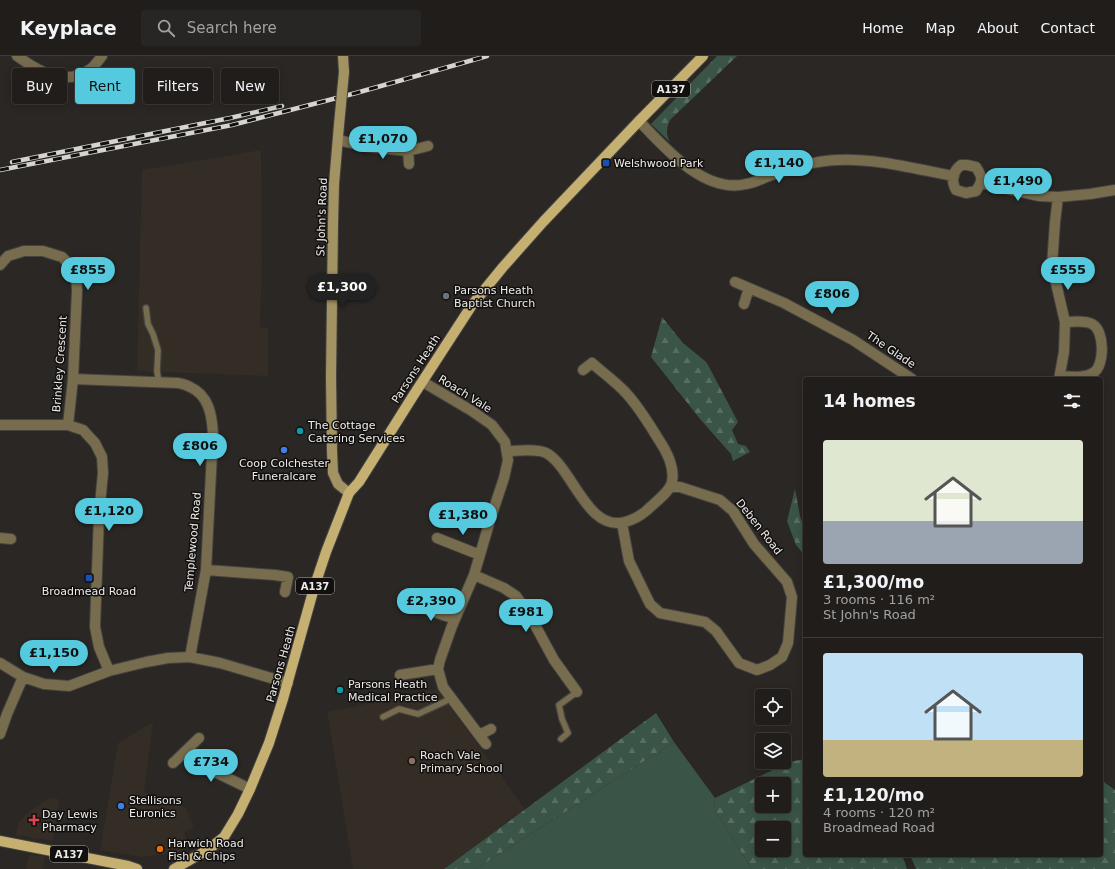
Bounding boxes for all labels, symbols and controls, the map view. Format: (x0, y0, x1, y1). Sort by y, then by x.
search box (141, 10, 421, 46)
text: Keyplace (20, 17, 117, 39)
icon: search (155, 17, 177, 39)
text: Search here (187, 19, 277, 37)
text: Home (862, 20, 904, 36)
text: Map (926, 20, 955, 36)
text: About (977, 20, 1019, 36)
text: Contact (1041, 20, 1095, 36)
chip: Buy (12, 68, 67, 104)
chip: Rent (75, 68, 135, 104)
chip: Filters (143, 68, 213, 104)
chip: New (221, 68, 279, 104)
road number: A137 (652, 81, 690, 97)
pin: £1,070 (350, 126, 416, 160)
text: £1,070 (358, 131, 408, 146)
pin: £1,140 (746, 150, 812, 184)
text: £1,140 (754, 155, 804, 170)
place label: Welshwood Park (614, 157, 704, 170)
marker: Welshwood Park (601, 158, 611, 168)
pin: £1,490 (985, 168, 1051, 202)
text: £1,490 (993, 173, 1043, 188)
street label: St John's Road (314, 178, 330, 256)
pin: £855 (64, 257, 112, 291)
pin: £555 (1044, 257, 1092, 291)
text: £855 (70, 262, 106, 277)
text: £555 (1050, 262, 1086, 277)
pin: £1,300 (309, 274, 375, 308)
text: £1,300 (317, 279, 367, 294)
pin: £806 (808, 281, 856, 315)
place label: Parsons Heath Baptist Church (454, 284, 535, 310)
text: £806 (814, 286, 850, 301)
marker: Parsons Heath Baptist Church (441, 291, 451, 301)
street label: Brinkley Crescent (50, 315, 70, 413)
street label: The Glade (863, 328, 918, 371)
street label: Parsons Heath (389, 332, 443, 406)
street label: Roach Vale (436, 372, 494, 416)
icon: filters (1061, 390, 1083, 412)
text: 14 homes (823, 391, 916, 411)
place label: The Cottage Catering Services (307, 419, 405, 445)
marker: The Cottage Catering Services (295, 426, 305, 436)
pin: £806 (176, 433, 224, 467)
text: £806 (182, 438, 218, 453)
marker: Coop Colchester Funeralcare (279, 445, 289, 455)
place label: Coop Colchester Funeralcare (239, 457, 330, 483)
icon: home (917, 466, 989, 538)
street label: Templewood Road (182, 492, 204, 593)
street label: Deben Road (733, 497, 785, 557)
pin: £1,120 (76, 498, 142, 532)
pin: £1,380 (430, 502, 496, 536)
text: £1,120 (84, 503, 134, 518)
text: £1,380 (438, 507, 488, 522)
text: £1,300/mo (823, 572, 924, 592)
marker: Broadmead Road (84, 573, 94, 583)
road number: A137 (296, 578, 334, 594)
place label: Broadmead Road (42, 585, 136, 598)
pin: £2,390 (398, 588, 464, 622)
text: 3 rooms · 116 m² (823, 592, 935, 607)
text: £2,390 (406, 593, 456, 608)
pin: £981 (502, 599, 550, 633)
text: £981 (508, 604, 544, 619)
text: St John's Road (823, 607, 916, 622)
street label: Parsons Heath (264, 624, 298, 704)
pin: £1,150 (21, 640, 87, 674)
text: £1,150 (29, 645, 79, 660)
place label: Parsons Heath Medical Practice (348, 678, 438, 704)
icon: home (917, 679, 989, 751)
marker: Parsons Heath Medical Practice (335, 685, 345, 695)
map controls (755, 689, 791, 857)
button: locate (755, 689, 791, 725)
button: layers (755, 733, 791, 769)
pin: £734 (187, 749, 235, 783)
place label: Roach Vale Primary School (420, 749, 503, 775)
text: £734 (193, 754, 229, 769)
marker: Roach Vale Primary School (407, 756, 417, 766)
button: + (755, 777, 791, 813)
text: £1,120/mo (823, 785, 924, 805)
place label: Stellisons Euronics (129, 794, 182, 820)
marker: Stellisons Euronics (116, 801, 126, 811)
text: 4 rooms · 120 m² (823, 805, 935, 820)
place label: Day Lewis Pharmacy (42, 808, 98, 834)
marker: Day Lewis Pharmacy (29, 815, 39, 825)
text: Broadmead Road (823, 820, 935, 835)
button: − (755, 821, 791, 857)
place label: Harwich Road Fish & Chips (168, 837, 244, 863)
marker: Harwich Road Fish & Chips (155, 844, 165, 854)
road number: A137 (50, 846, 88, 862)

